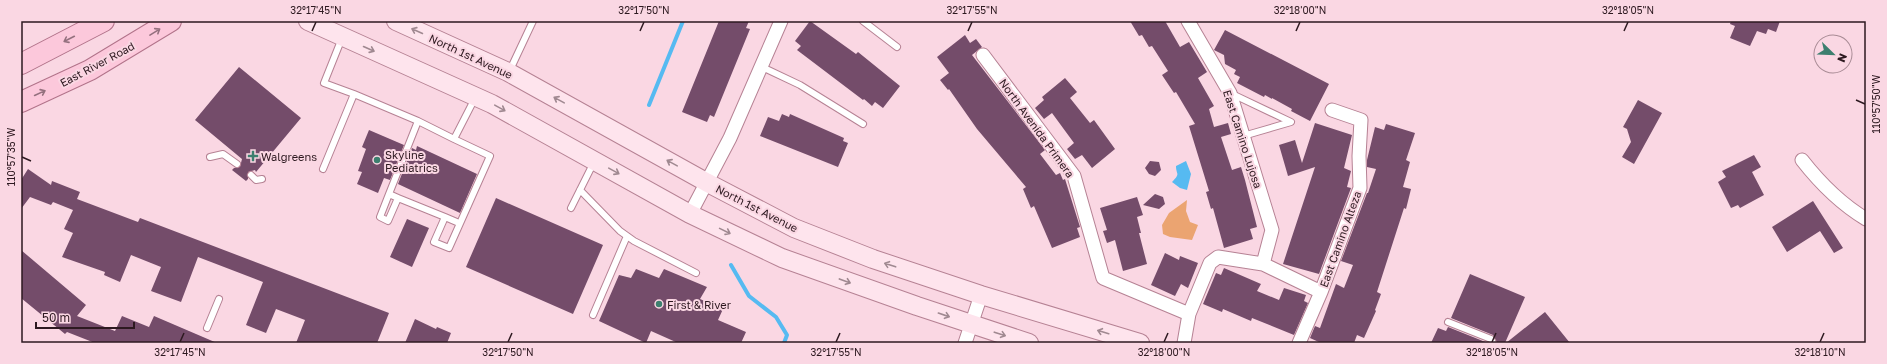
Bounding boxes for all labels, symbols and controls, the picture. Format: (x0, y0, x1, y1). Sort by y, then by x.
text: 32°17'45"N (290, 4, 342, 16)
text: 32°17'50"N (618, 4, 670, 16)
text: 32°17'55"N (947, 4, 998, 16)
text: 32°18'00"N (1274, 4, 1326, 16)
text: 32°18'05"N (1602, 4, 1654, 16)
one-way arrow (411, 26, 423, 34)
one-way arrow (149, 28, 160, 36)
street label: North 1st Avenue (427, 31, 515, 81)
north arrow (1813, 34, 1853, 74)
one-way arrow (63, 36, 75, 43)
street label: East River Road (58, 39, 136, 89)
one-way arrow (363, 45, 375, 53)
text: N (1835, 52, 1850, 64)
text: 110°57'50"W (1870, 74, 1882, 133)
street label: North Avenida Primera (997, 76, 1077, 180)
street label: East Camino Lujosa (1221, 88, 1265, 190)
one-way arrow (34, 89, 46, 96)
one-way arrow (553, 96, 565, 104)
one-way arrow (494, 105, 506, 113)
text: 110°57'35"W (5, 127, 17, 186)
place label: Skyline Pediatrics (385, 148, 438, 174)
place label: Walgreens (261, 150, 317, 163)
marker: Walgreens (248, 151, 258, 161)
marker: Skyline Pediatrics (372, 155, 382, 165)
one-way arrow (666, 159, 678, 167)
one-way arrow (608, 168, 620, 176)
street label: North 1st Avenue (714, 182, 800, 234)
street label: East Camino Alteza (1317, 189, 1363, 289)
one-way arrow (719, 228, 731, 235)
one-way arrow (883, 261, 896, 268)
one-way arrow (838, 277, 850, 285)
place label: First & River (667, 298, 732, 311)
marker: First & River (654, 299, 664, 309)
scale bar (36, 304, 134, 330)
text: 50 m (42, 310, 70, 325)
one-way arrow (937, 312, 950, 319)
one-way arrow (1097, 328, 1110, 335)
one-way arrow (993, 331, 1006, 338)
text: 32°17'45"N (154, 346, 206, 358)
text: 32°17'50"N (482, 346, 534, 358)
text: 32°17'55"N (811, 346, 862, 358)
text: 32°18'00"N (1138, 346, 1190, 358)
text: 32°18'05"N (1466, 346, 1518, 358)
text: 32°18'10"N (1794, 346, 1846, 358)

